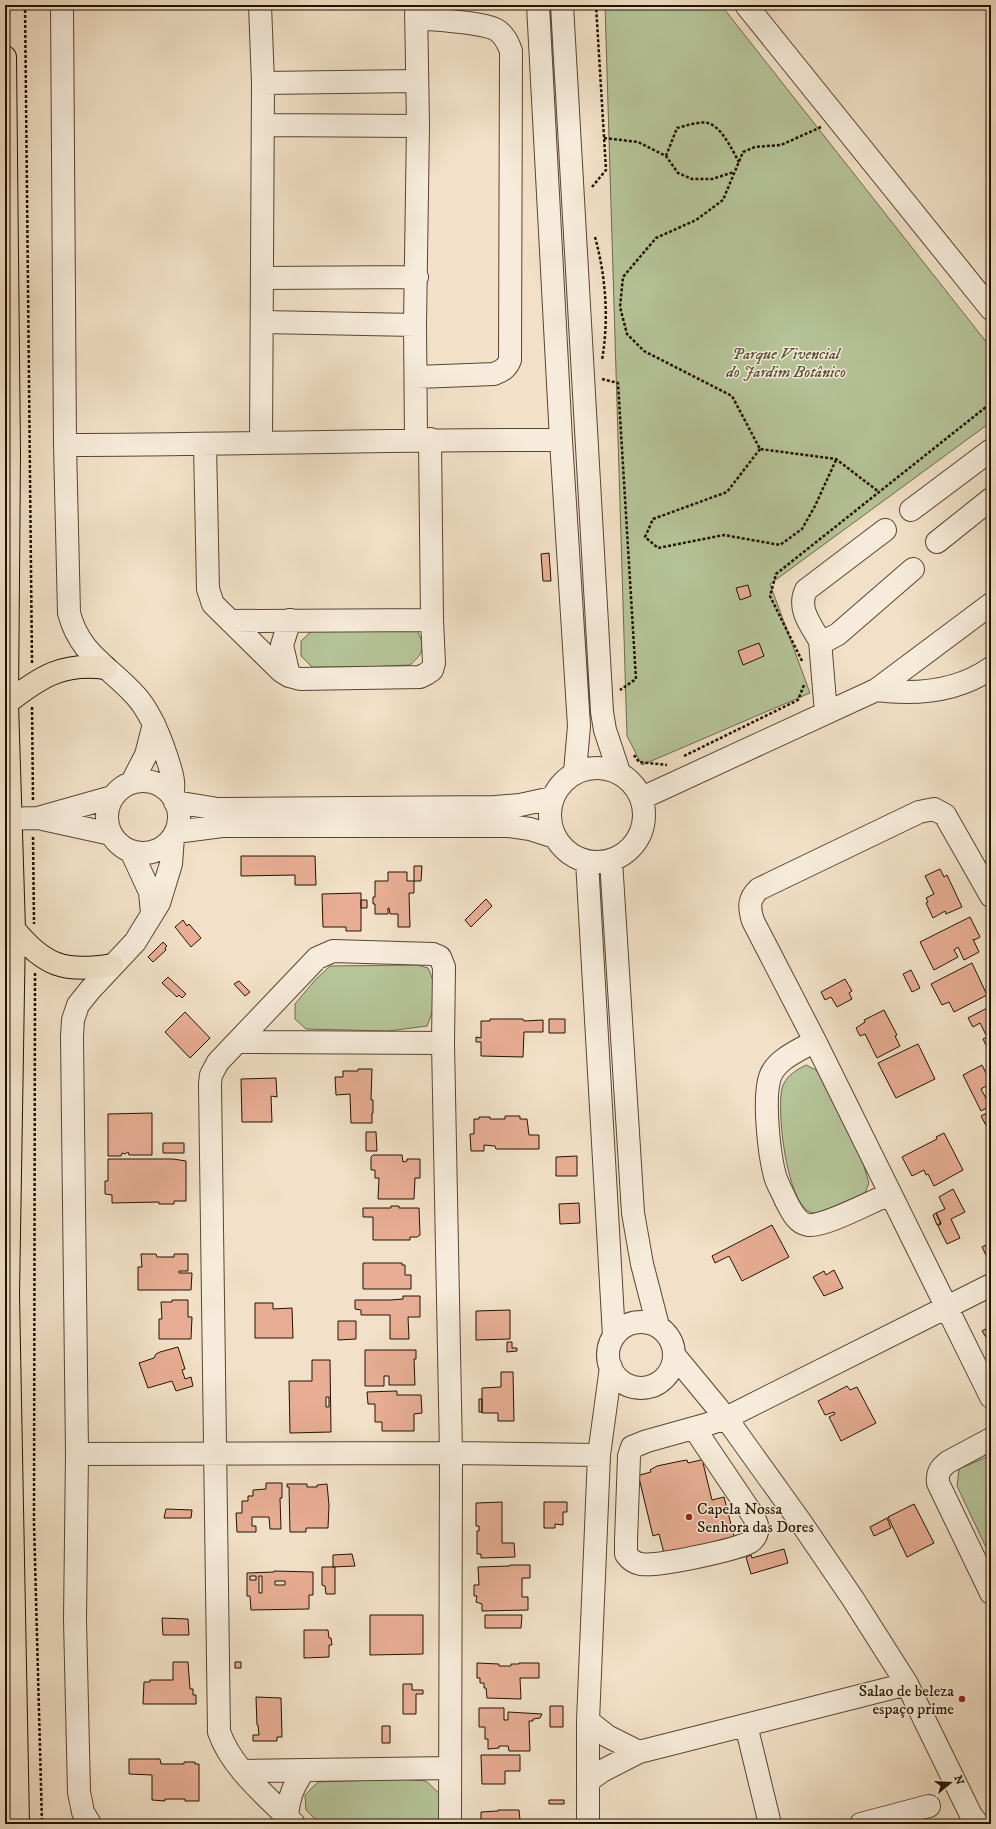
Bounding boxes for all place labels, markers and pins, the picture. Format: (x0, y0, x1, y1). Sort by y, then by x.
place label: Capela Nossa Senhora das Dores (697, 1499, 814, 1537)
marker: Capela Nossa Senhora das Dores (684, 1512, 694, 1522)
place label: Salao de beleza espaço prime (859, 1681, 954, 1719)
marker: Salao de beleza espaço prime (957, 1694, 967, 1704)

